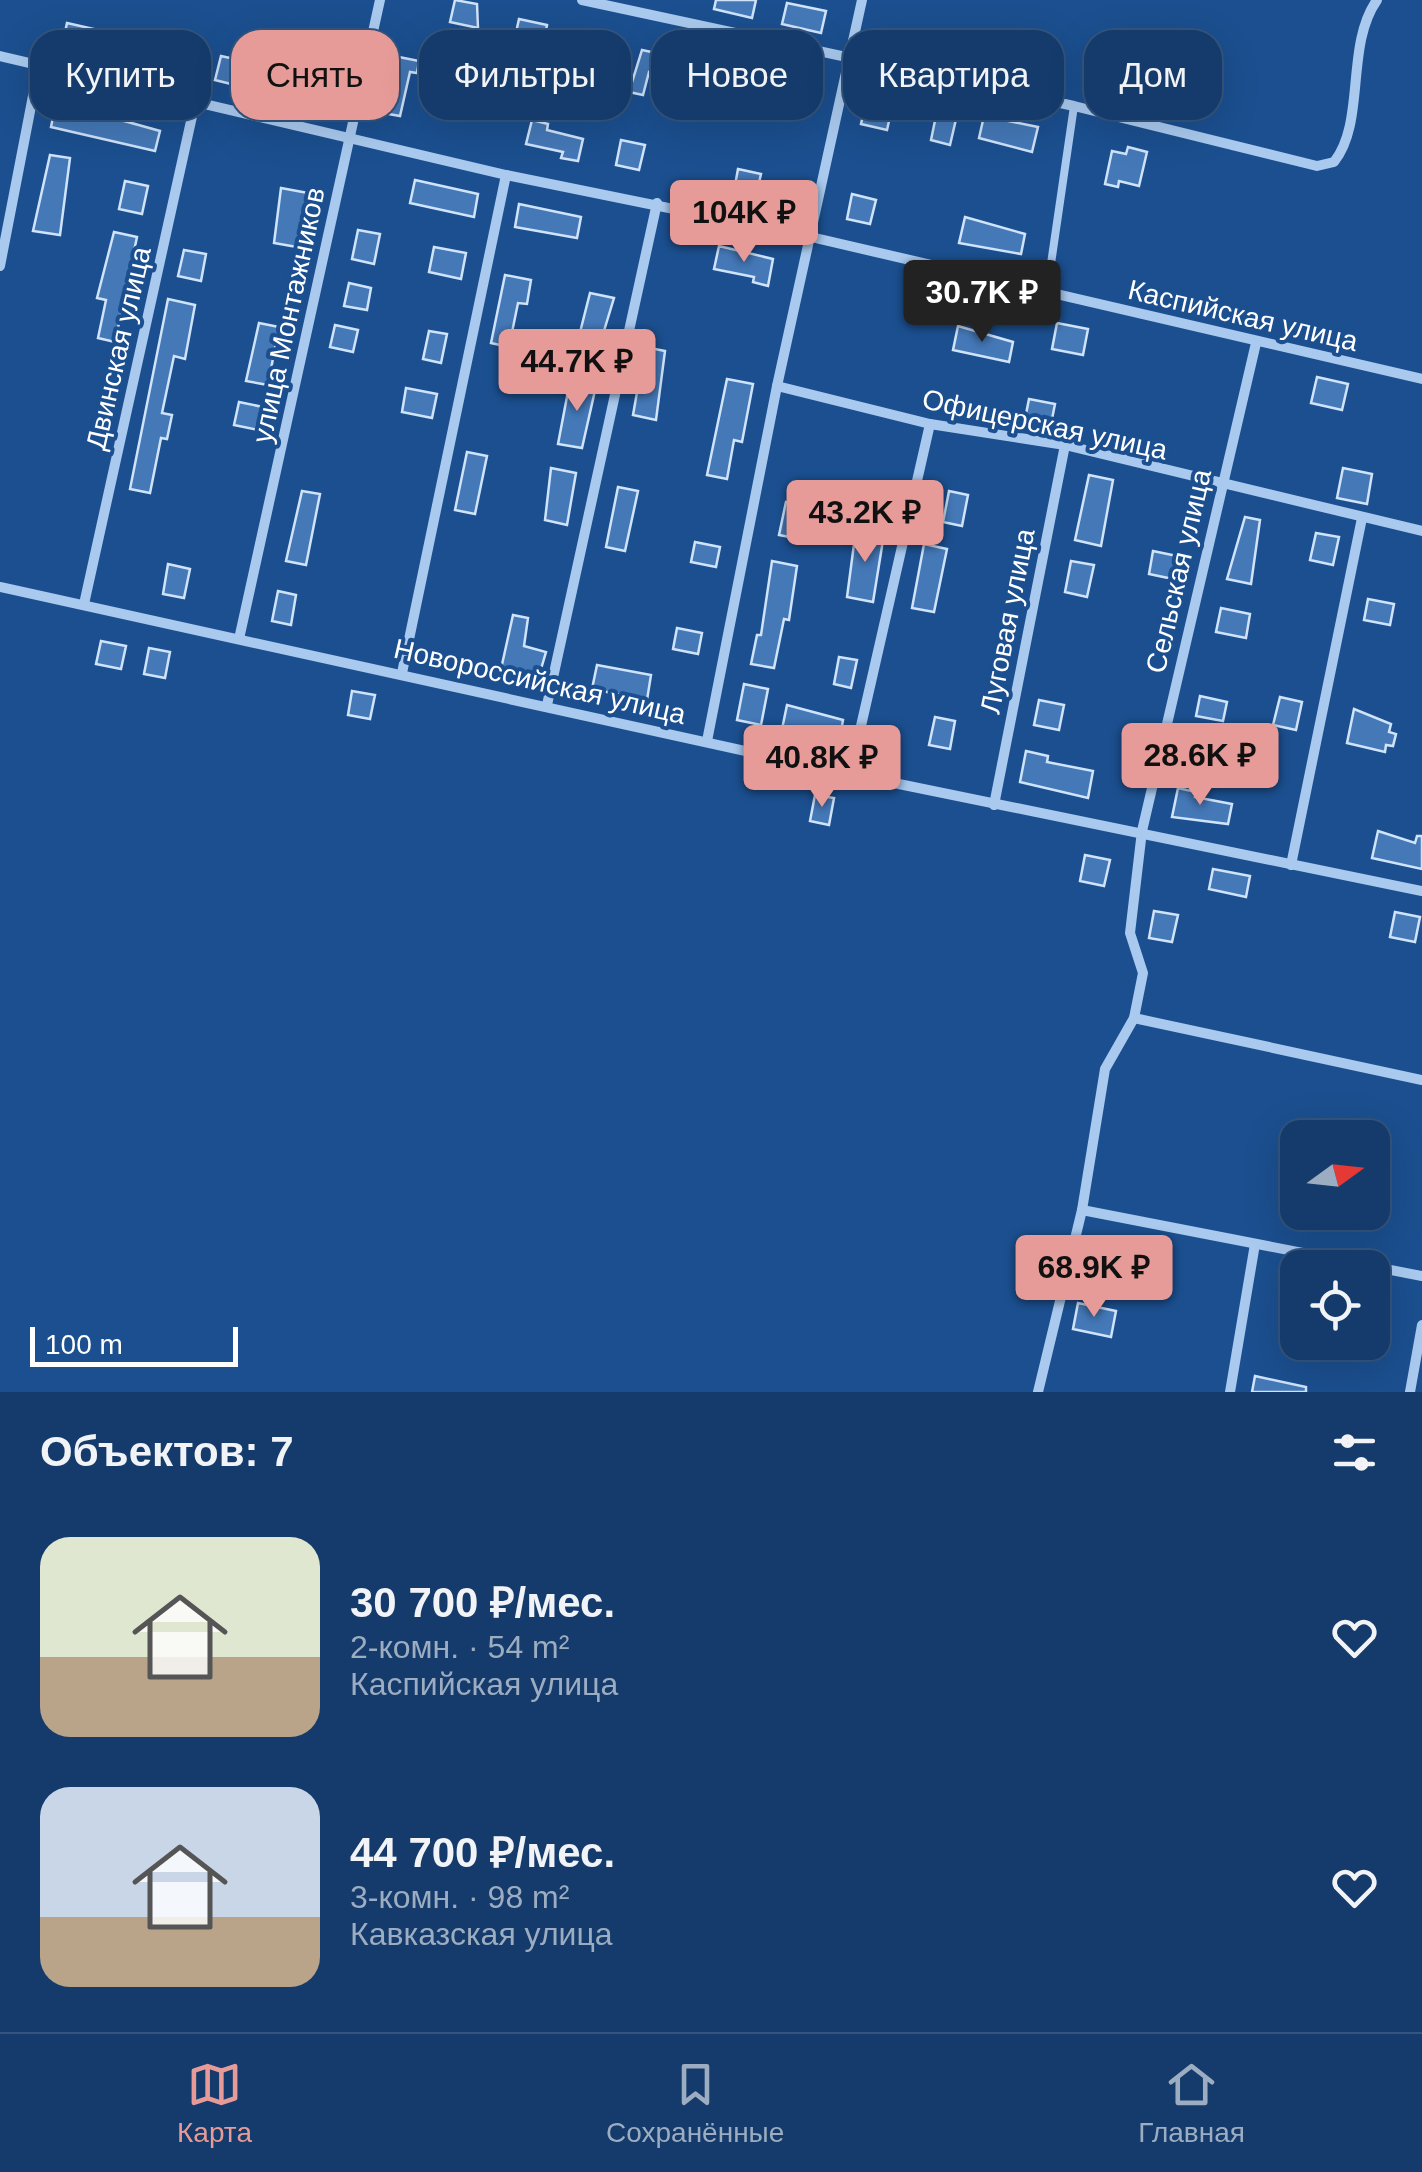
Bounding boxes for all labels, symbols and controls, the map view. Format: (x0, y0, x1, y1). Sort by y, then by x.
chip: Купить (30, 30, 211, 120)
chip: Снять (231, 30, 399, 120)
chip: Фильтры (419, 30, 631, 120)
chip: Новое (651, 30, 823, 120)
chip: Квартира (843, 30, 1064, 120)
chip: Дом (1084, 30, 1222, 120)
pin: 104K ₽ (663, 180, 825, 265)
street label: улица Монтажников (246, 185, 331, 446)
text: 104K ₽ (692, 194, 796, 230)
street label: Двинская улица (80, 243, 157, 453)
pin: 30.7K ₽ (890, 260, 1074, 345)
text: 30.7K ₽ (926, 274, 1038, 310)
street label: Каспийская улица (1125, 274, 1361, 357)
pin: 44.7K ₽ (485, 329, 669, 414)
text: 44.7K ₽ (521, 343, 633, 379)
street label: Офицерская улица (920, 383, 1171, 466)
street label: Сельская улица (1140, 466, 1217, 676)
pin: 43.2K ₽ (773, 480, 957, 565)
text: 43.2K ₽ (809, 494, 921, 530)
street label: Луговая улица (974, 525, 1041, 716)
street label: Новороссийская улица (391, 633, 689, 730)
pin: 28.6K ₽ (1108, 723, 1292, 808)
pin: 40.8K ₽ (730, 725, 914, 810)
text: 28.6K ₽ (1144, 737, 1256, 773)
text: 40.8K ₽ (766, 739, 878, 775)
north arrow (1280, 1120, 1390, 1230)
map controls (1280, 1120, 1390, 1360)
pin: 68.9K ₽ (1002, 1235, 1186, 1320)
text: 68.9K ₽ (1038, 1249, 1150, 1285)
button: locate (1280, 1250, 1390, 1360)
scale bar (30, 1322, 238, 1366)
text: 100 m (45, 1329, 123, 1360)
icon: filters (1327, 1425, 1382, 1480)
text: Объектов: 7 (40, 1428, 294, 1475)
icon: home (120, 1577, 240, 1697)
text: 30 700 ₽/мес. (350, 1579, 615, 1626)
icon: heart (1327, 1610, 1382, 1665)
text: 2-комн. · 54 m² (350, 1629, 569, 1665)
text: Каспийская улица (350, 1666, 618, 1702)
icon: home (120, 1827, 240, 1947)
text: 44 700 ₽/мес. (350, 1829, 615, 1876)
icon: heart (1327, 1860, 1382, 1915)
text: 3-комн. · 98 m² (350, 1879, 569, 1915)
text: Кавказская улица (350, 1916, 613, 1952)
tab: Карта (177, 2057, 252, 2149)
tab: Сохранённые (606, 2057, 784, 2149)
tab: Главная (1138, 2057, 1245, 2149)

